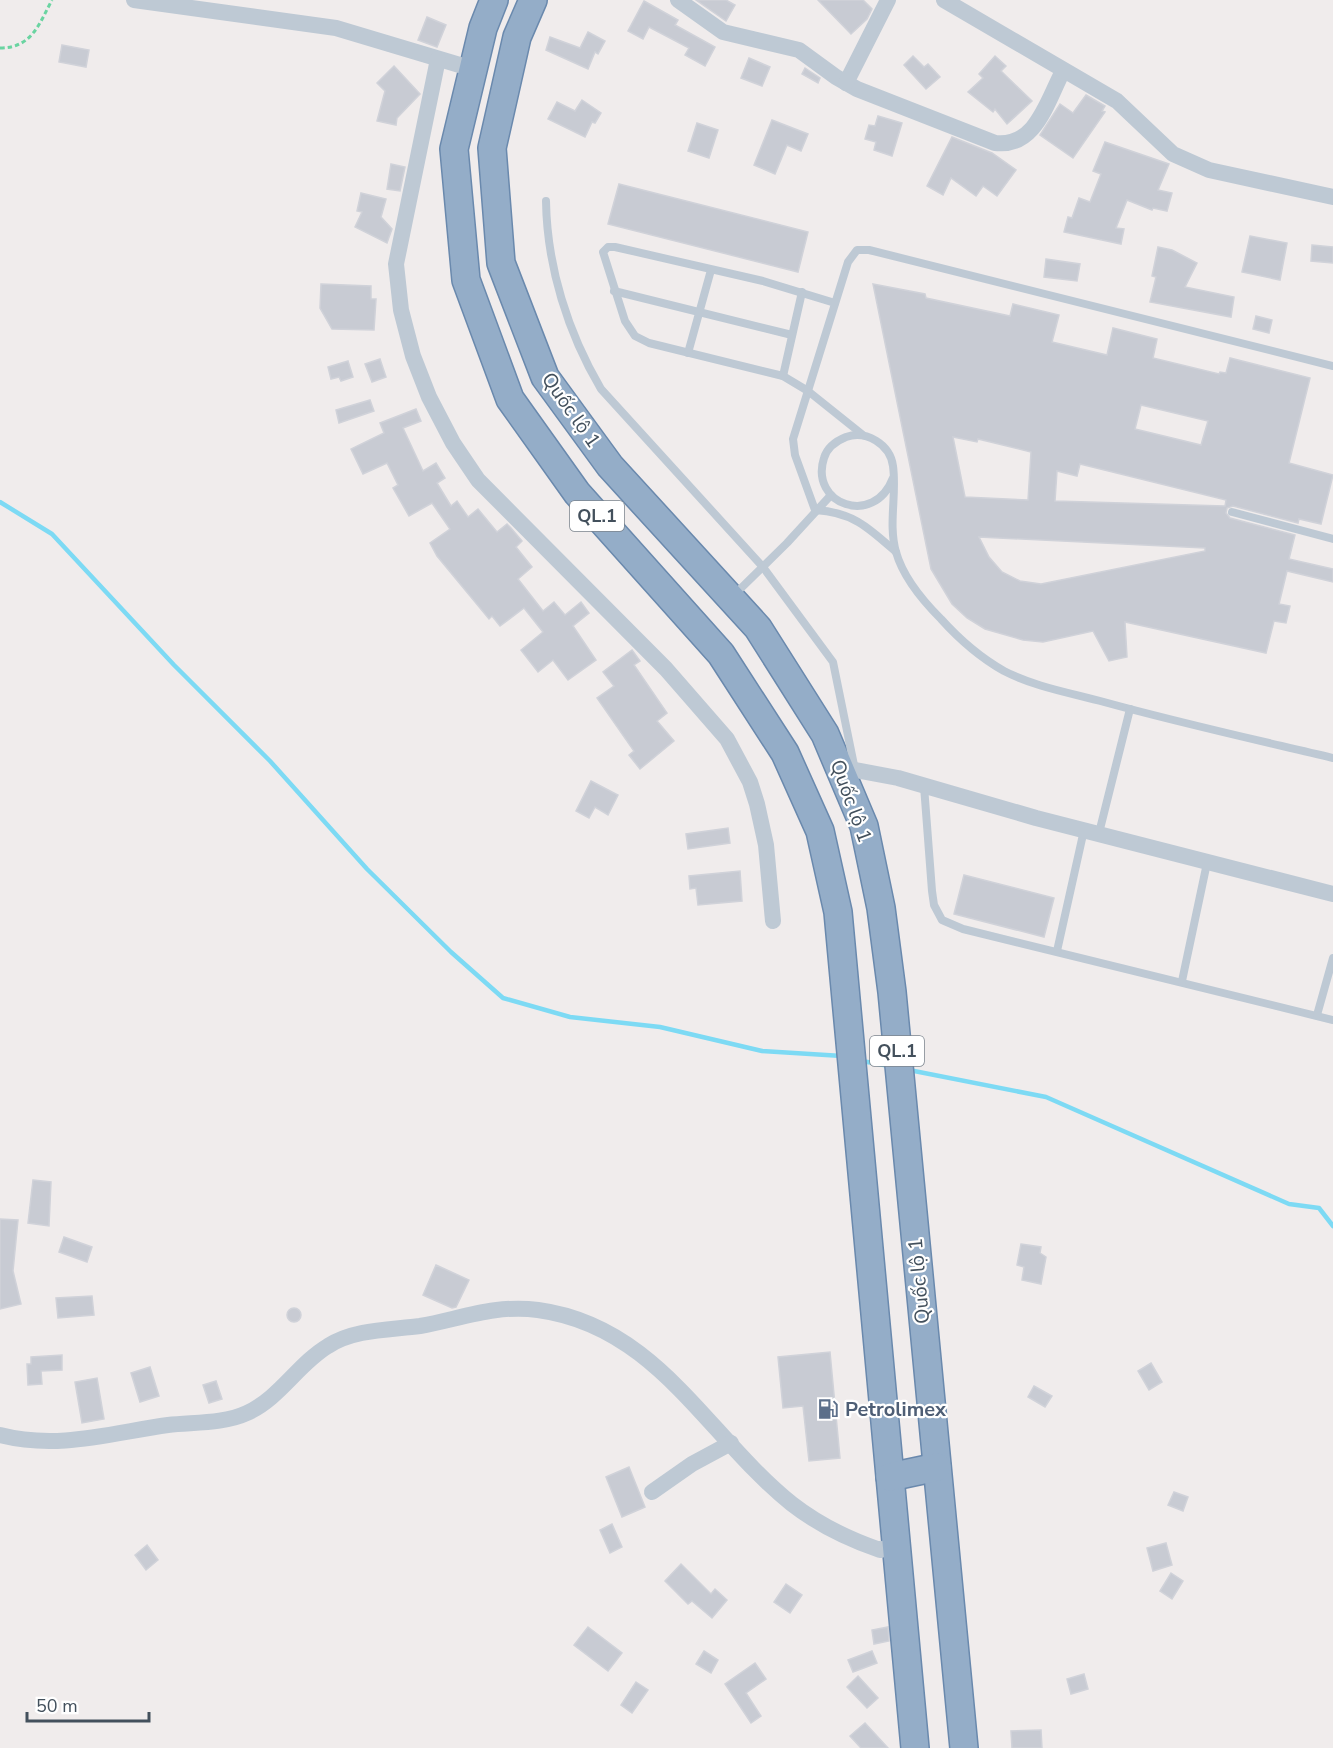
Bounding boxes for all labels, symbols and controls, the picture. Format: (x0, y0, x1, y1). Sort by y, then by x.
street label: Quốc lộ 1 (535, 367, 607, 453)
road number: QL.1 (570, 501, 624, 531)
street label: Quốc lộ 1 (824, 756, 878, 846)
road number: QL.1 (870, 1036, 924, 1066)
street label: Quốc lộ 1 (902, 1237, 936, 1325)
place label: Petrolimex (845, 1396, 947, 1423)
fuel station icon: Petrolimex (816, 1397, 840, 1421)
scale bar (27, 1685, 148, 1723)
text: 50 m (36, 1694, 78, 1718)

